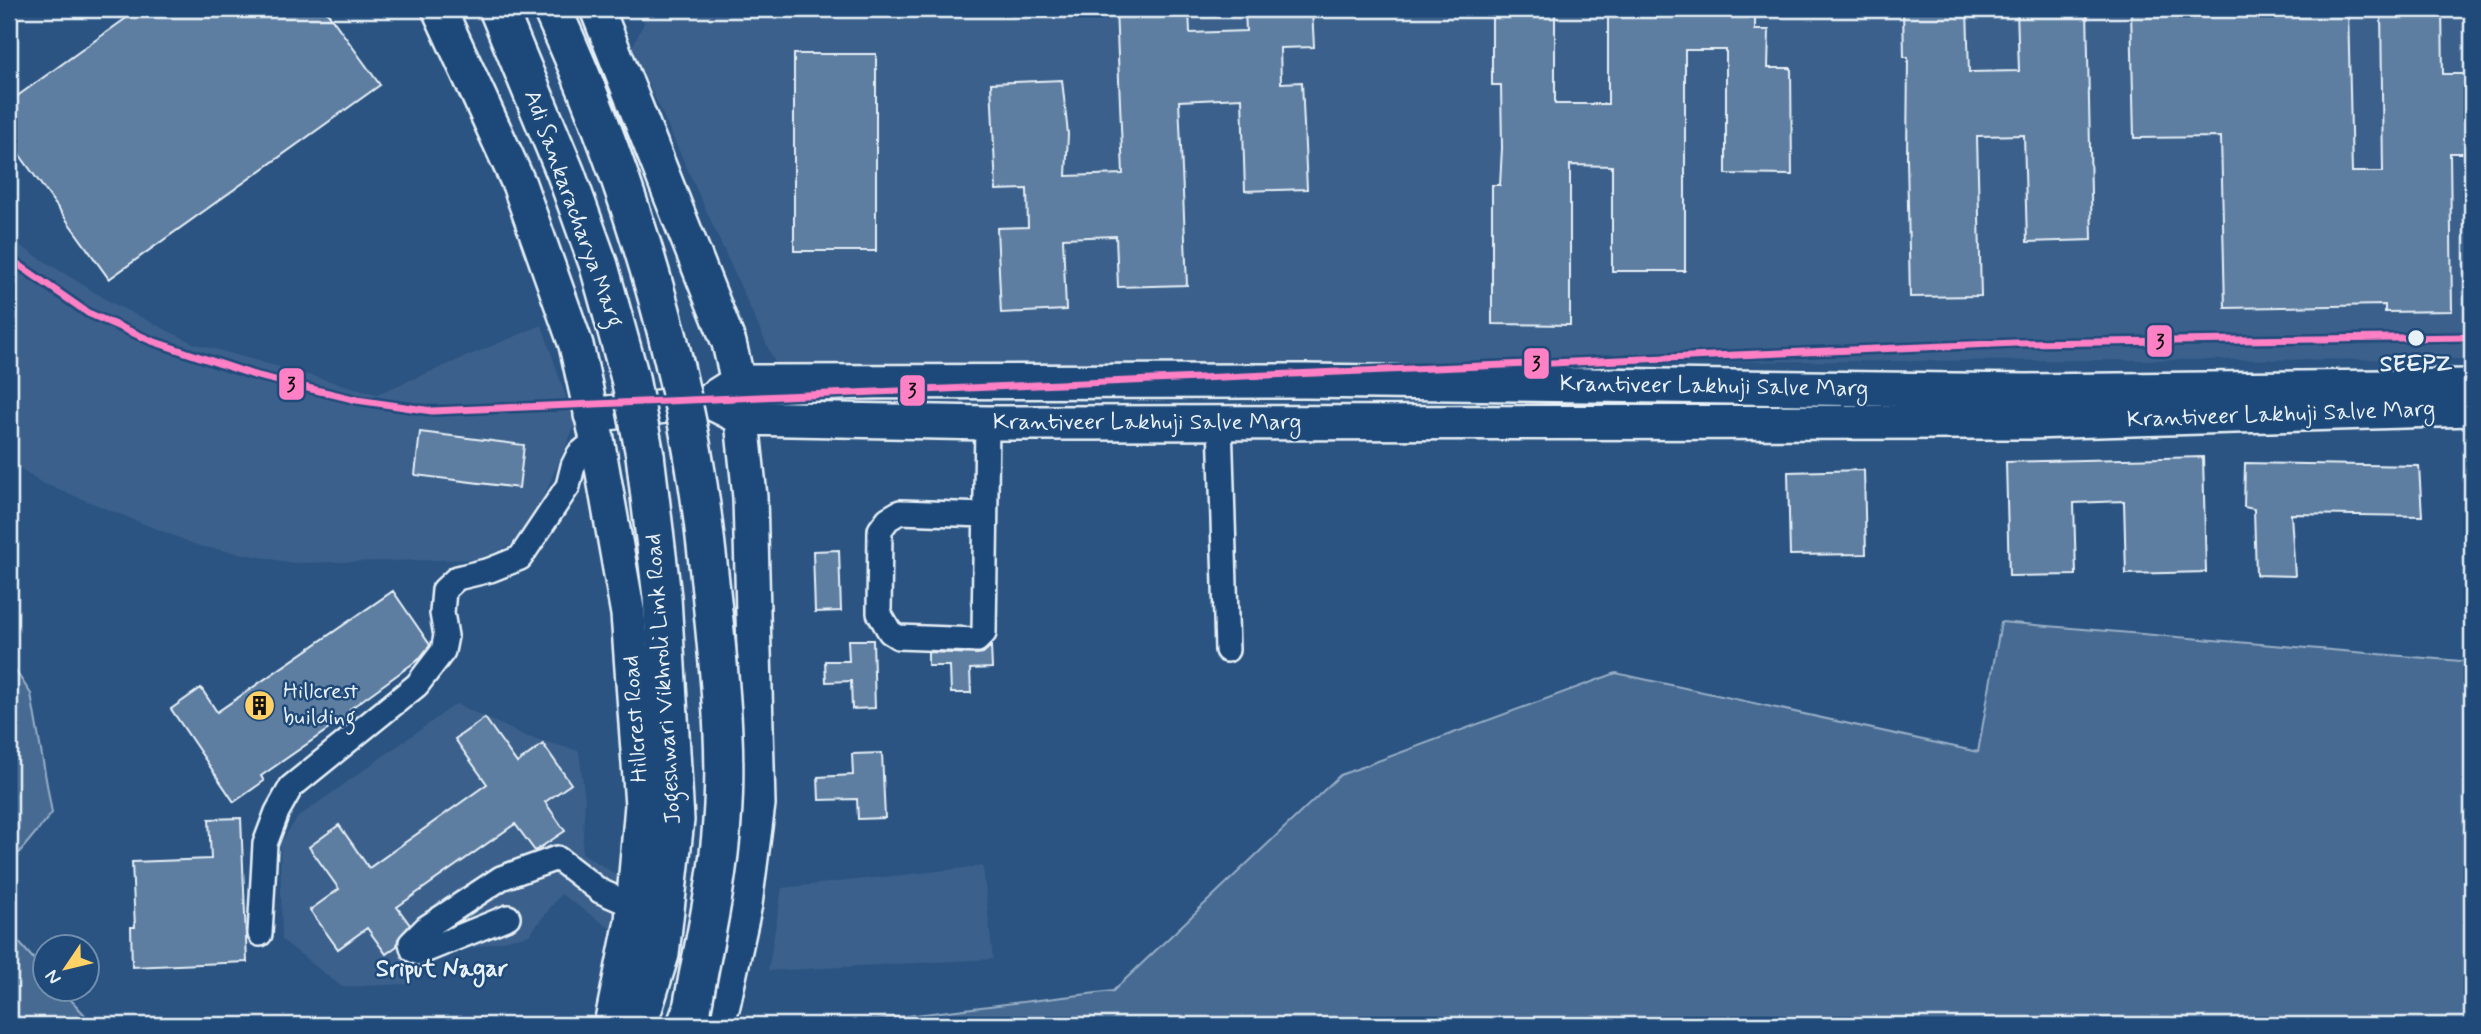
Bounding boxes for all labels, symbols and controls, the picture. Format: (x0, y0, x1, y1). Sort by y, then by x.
street label: Adi Sankaracharya Marg (514, 86, 630, 333)
line badge: 3 (2146, 324, 2173, 358)
marker: SEEPZ (2406, 328, 2426, 348)
text: 3 (2156, 330, 2165, 355)
line badge: 3 (1523, 347, 1550, 380)
place label: SEEPZ (2380, 350, 2453, 380)
text: 3 (1532, 352, 1541, 377)
line badge: 3 (278, 367, 305, 401)
street label: Krantiveer Lakhuji Salve Marg (1559, 369, 1869, 407)
text: 3 (287, 373, 296, 398)
line badge: 3 (899, 374, 926, 407)
text: 3 (908, 379, 917, 404)
street label: Krantiveer Lakhuji Salve Marg (2126, 395, 2436, 437)
street label: Krantiveer Lakhuji Salve Marg (993, 408, 1301, 440)
street label: Jogeshwari Vikhroli Link Road (639, 532, 691, 825)
street label: Hillcrest Road (617, 654, 655, 784)
place label: Hillcrest building (283, 677, 358, 735)
building icon: Hillcrest building (243, 688, 277, 722)
north arrow (32, 932, 102, 1002)
district label: Sriput Nagar (376, 954, 508, 988)
text: N (39, 965, 67, 989)

